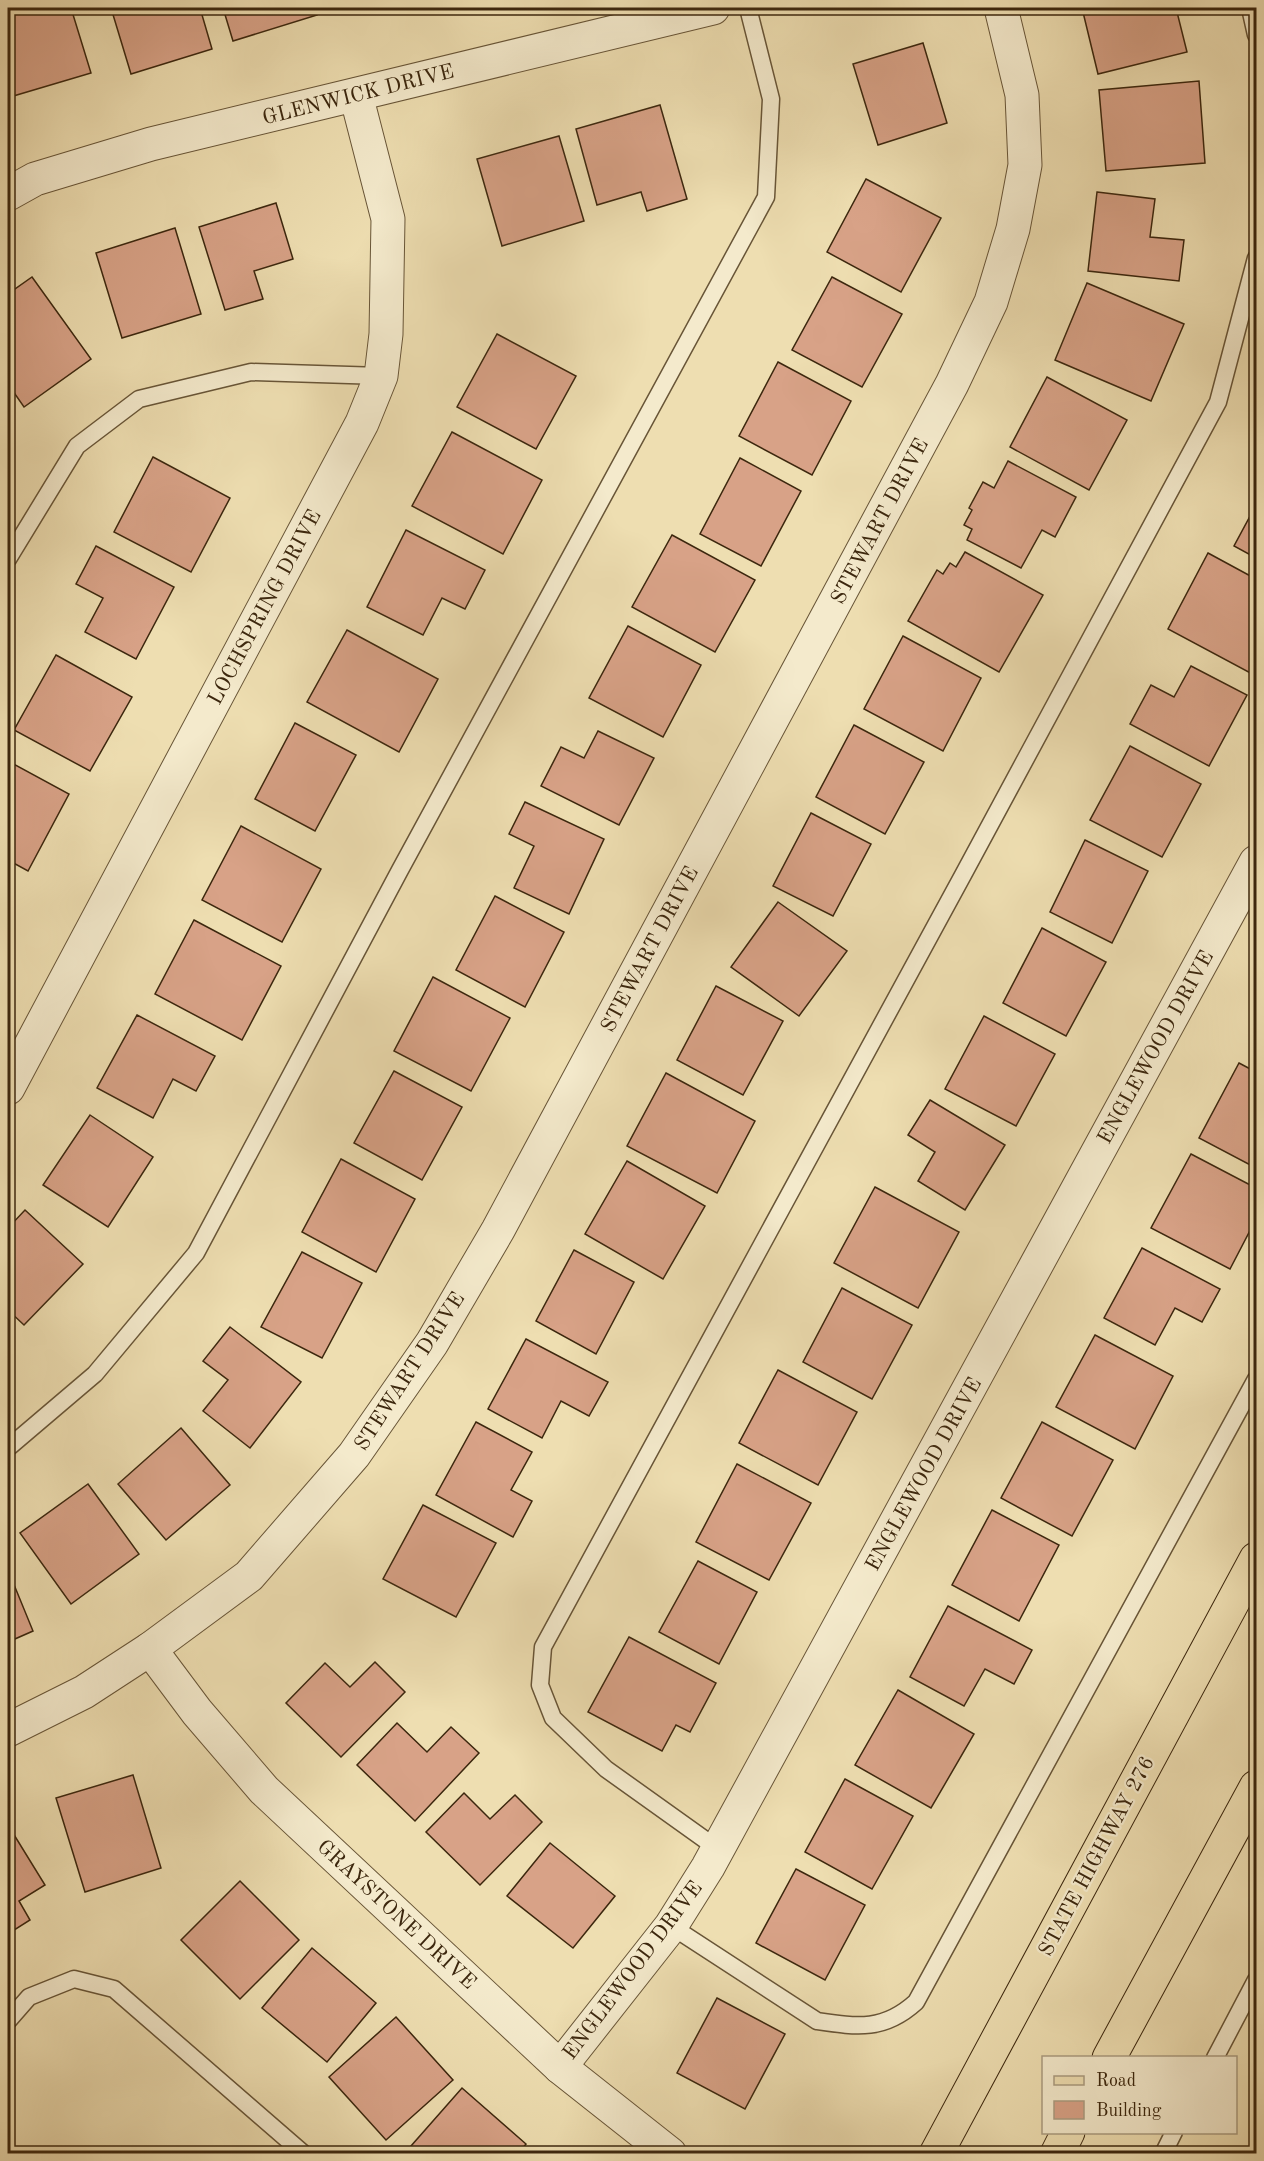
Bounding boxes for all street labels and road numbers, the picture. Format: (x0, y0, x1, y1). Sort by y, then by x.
street label: GLENWICK DRIVE (260, 61, 456, 129)
street label: STEWART DRIVE (828, 435, 933, 608)
street label: LOCHSPRING DRIVE (205, 507, 326, 709)
street label: STEWART DRIVE (598, 863, 703, 1036)
street label: ENGLEWOOD DRIVE (1094, 948, 1218, 1148)
street label: STEWART DRIVE (351, 1289, 469, 1455)
street label: ENGLEWOOD DRIVE (862, 1375, 986, 1575)
street label: STATE HIGHWAY 276 (1036, 1753, 1159, 1960)
street label: GRAYSTONE DRIVE (313, 1836, 479, 1994)
street label: ENGLEWOOD DRIVE (559, 1878, 707, 2064)

